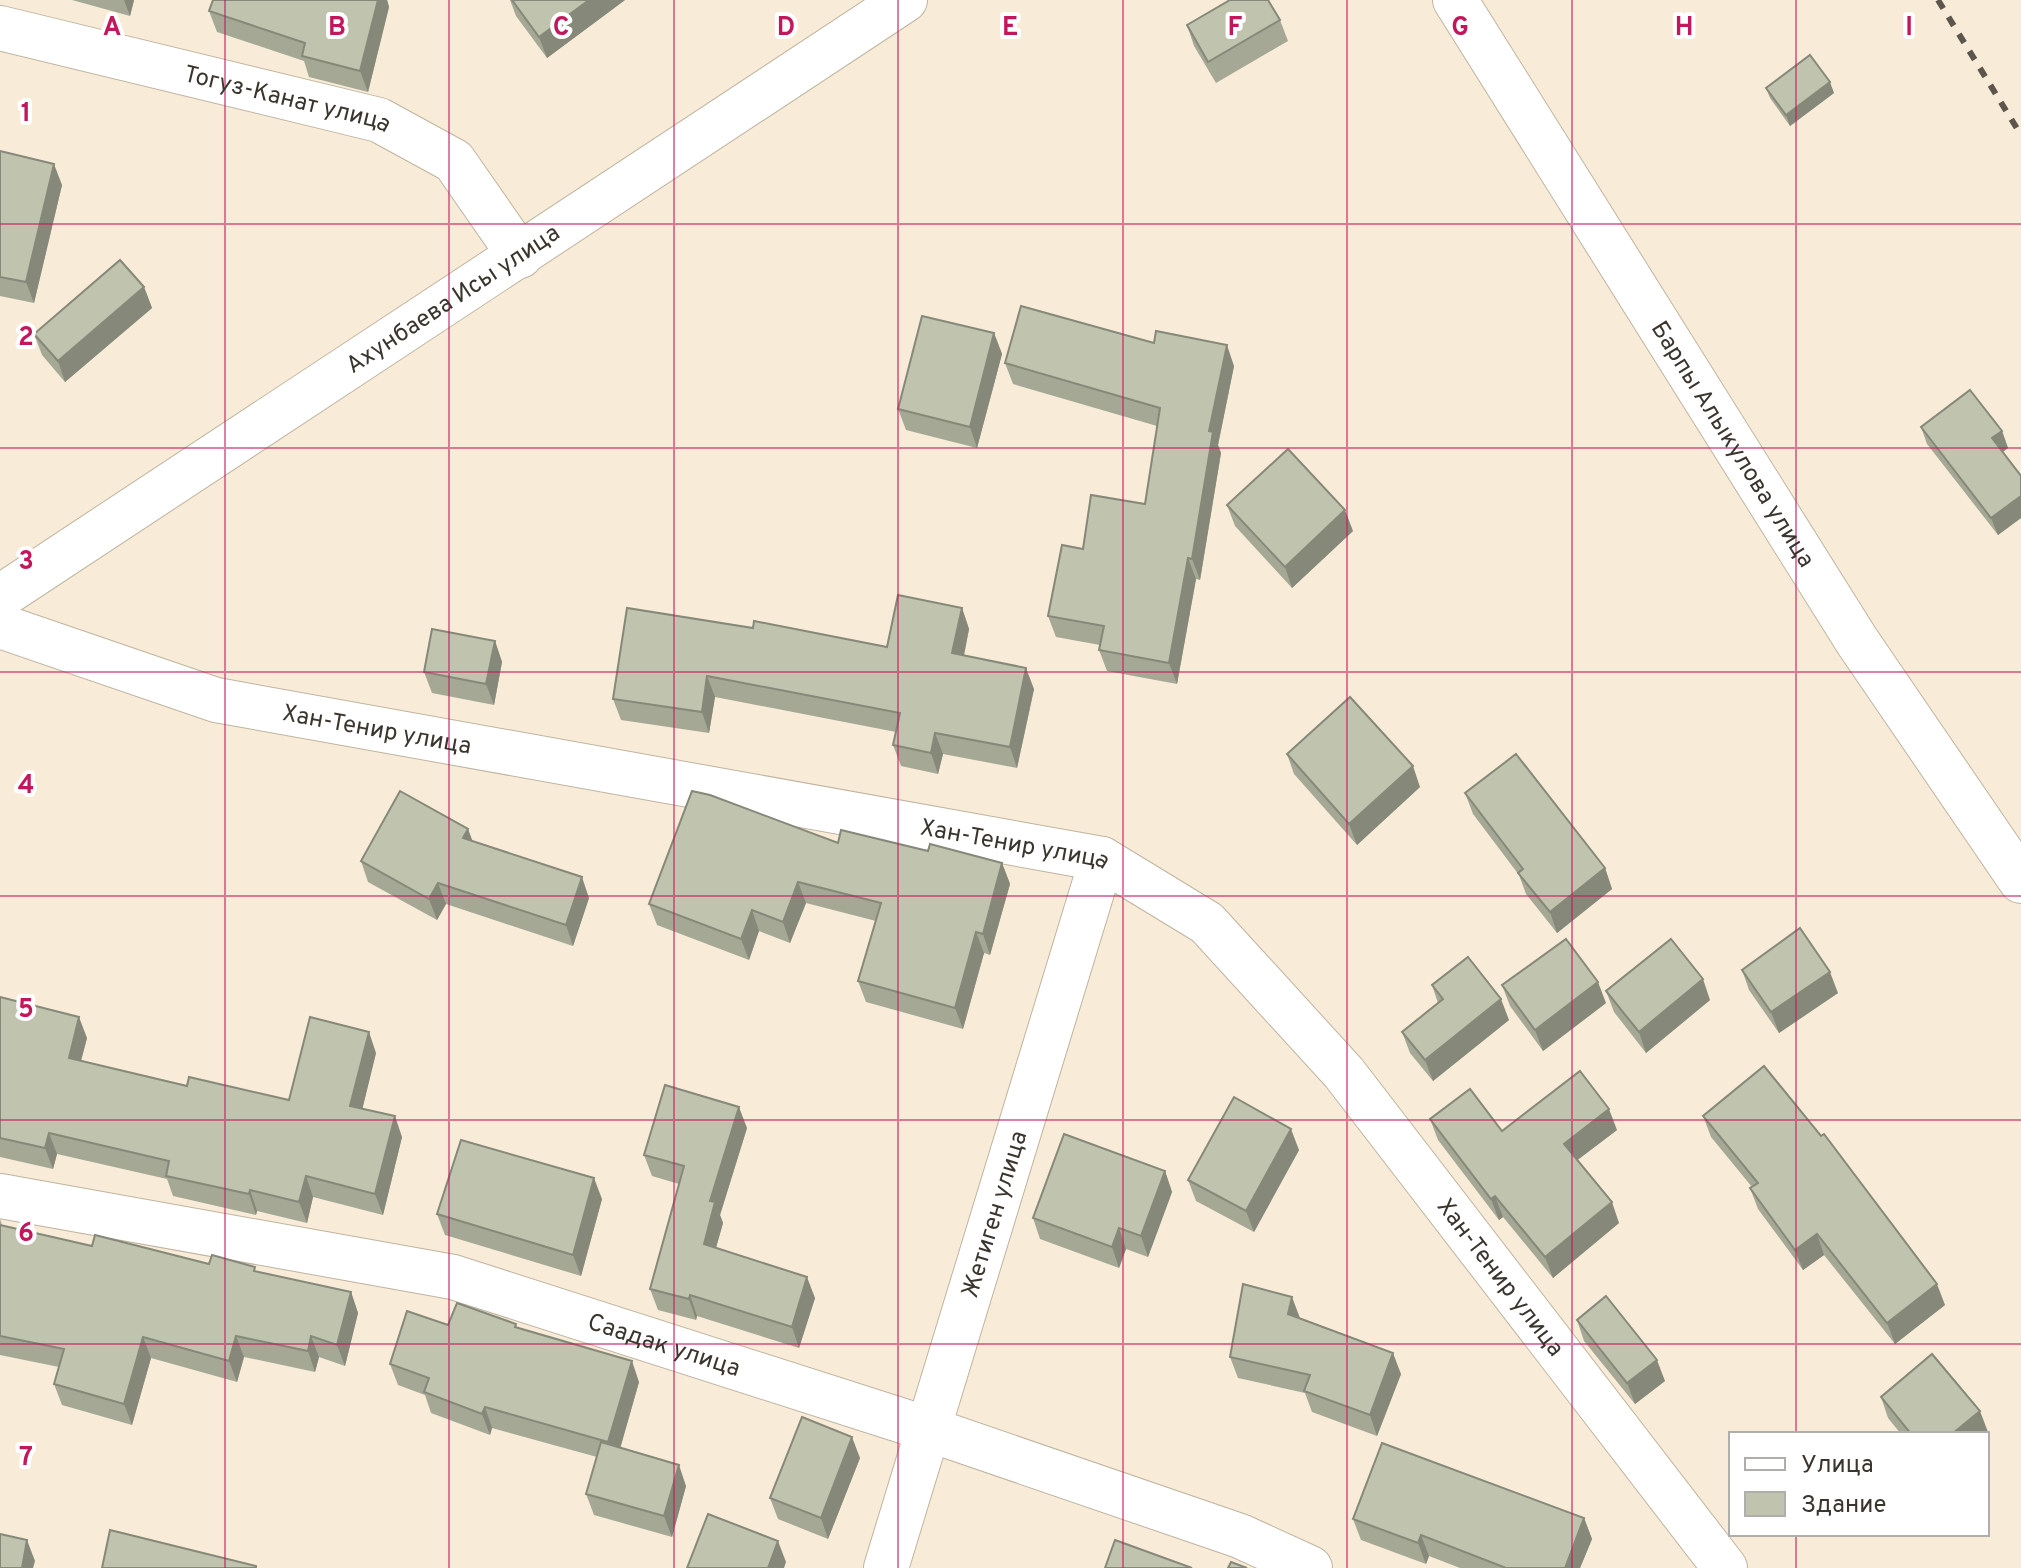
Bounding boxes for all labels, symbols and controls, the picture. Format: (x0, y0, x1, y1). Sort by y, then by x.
text: A (103, 12, 121, 45)
text: B (328, 12, 346, 45)
text: C (553, 12, 569, 45)
text: D (777, 12, 795, 45)
text: E (1002, 12, 1018, 45)
text: F (1228, 12, 1243, 45)
text: G (1451, 12, 1469, 45)
text: H (1675, 12, 1693, 45)
text: I (1905, 12, 1913, 45)
street label: Тогуз-Канат улица (181, 60, 396, 141)
text: 1 (21, 98, 31, 131)
street label: Ахунбаева Исы улица (341, 219, 566, 382)
street label: Барпы Алыкулова улица (1643, 316, 1820, 574)
text: 2 (18, 322, 34, 355)
text: 3 (18, 546, 34, 579)
street label: Хан-Тенир улица (280, 699, 474, 763)
text: 4 (18, 770, 34, 803)
street label: Хан-Тенир улица (918, 814, 1115, 877)
text: 5 (18, 994, 34, 1027)
street label: Жетиген улица (956, 1128, 1035, 1302)
street label: Хан-Тенир улица (1429, 1193, 1570, 1363)
text: 6 (18, 1218, 34, 1251)
street label: Саадак улица (584, 1308, 744, 1385)
legend (1729, 1432, 1989, 1536)
text: 7 (19, 1442, 33, 1475)
text: Улица (1801, 1451, 1874, 1481)
text: Здание (1801, 1491, 1887, 1521)

